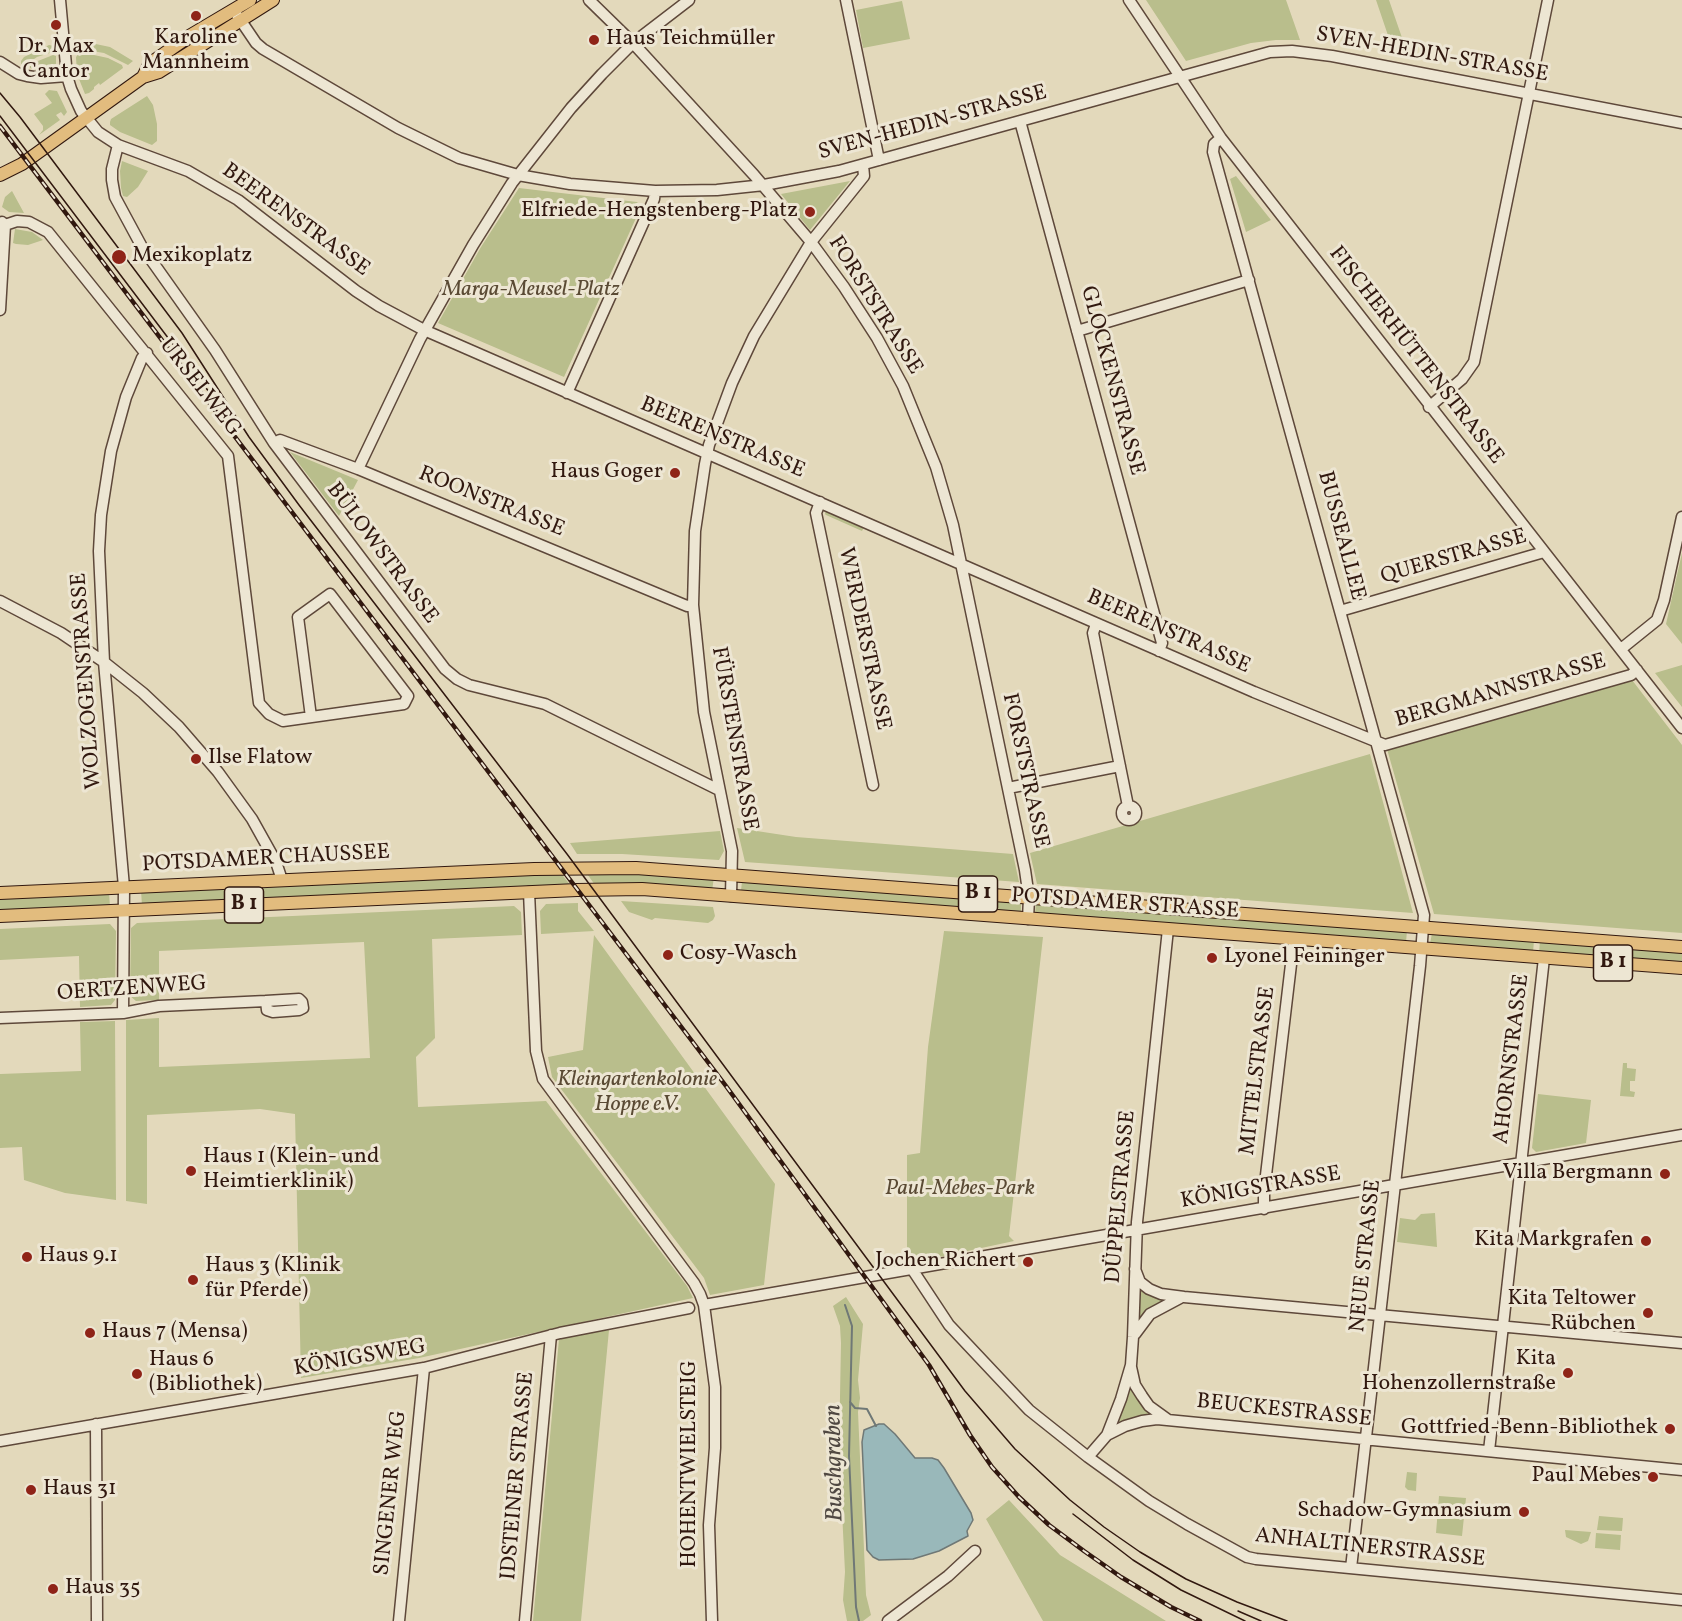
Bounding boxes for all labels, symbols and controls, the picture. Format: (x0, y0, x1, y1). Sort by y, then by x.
marker: Karoline Mannheim (189, 9, 203, 23)
marker: Dr. Max Cantor (49, 18, 63, 32)
street label: SVEN-HEDIN-STRASSE (1314, 23, 1550, 89)
place label: Karoline Mannheim (142, 26, 250, 78)
place label: Haus Teichmüller (606, 27, 775, 53)
marker: Haus Teichmüller (587, 33, 601, 47)
place label: Dr. Max Cantor (18, 35, 94, 86)
street label: SVEN-HEDIN-STRASSE (816, 81, 1050, 167)
street label: BEERENSTRASSE (216, 158, 374, 284)
place label: Elfriede-Hengstenberg-Platz (521, 199, 798, 225)
marker: Elfriede-Hengstenberg-Platz (803, 205, 817, 219)
street label: FORSTSTRASSE (821, 232, 927, 380)
street label: FISCHERHÜTTENSTRASSE (1322, 242, 1508, 470)
place label: Mexikoplatz (132, 244, 252, 270)
marker: Mexikoplatz (110, 248, 128, 266)
park label: Marga-Meusel-Platz (442, 278, 620, 304)
street label: GLOCKENSTRASSE (1073, 283, 1149, 479)
street label: URSELWEG (152, 334, 246, 442)
street label: BEERENSTRASSE (636, 392, 808, 486)
place label: Haus Goger (551, 460, 663, 486)
street label: ROONSTRASSE (414, 462, 568, 544)
marker: Haus Goger (668, 466, 682, 480)
street label: BUSSEALLEE (1310, 469, 1370, 603)
street label: BÜLOWSTRASSE (319, 478, 443, 630)
street label: QUERSTRASSE (1378, 525, 1530, 591)
street label: WERDERSTRASSE (831, 545, 895, 733)
street label: WOLZOGENSTRASSE (67, 572, 109, 790)
street label: BEERENSTRASSE (1082, 585, 1254, 681)
street label: FÜRSTENSTRASSE (704, 645, 762, 833)
street label: BERGMANNSTRASSE (1392, 649, 1610, 735)
street label: FORSTSTRASSE (995, 691, 1053, 851)
place label: Ilse Flatow (208, 746, 312, 772)
marker: Ilse Flatow (189, 752, 203, 766)
street label: POTSDAMER CHAUSSEE (141, 840, 391, 880)
road number: B 1 (958, 876, 998, 912)
street label: POTSDAMER STRASSE (1010, 884, 1240, 926)
road number: B 1 (224, 887, 264, 923)
place label: Cosy-Wasch (680, 942, 797, 968)
place label: Lyonel Feininger (1224, 945, 1385, 971)
road number: B 1 (1594, 945, 1632, 981)
marker: Cosy-Wasch (661, 948, 675, 962)
marker: Lyonel Feininger (1205, 951, 1219, 965)
street label: OERTZENWEG (56, 972, 208, 1008)
street label: AHORNSTRASSE (1489, 972, 1537, 1146)
street label: MITTELSTRASSE (1236, 985, 1282, 1157)
park label: Kleingartenkolonie Hoppe e.V. (557, 1068, 717, 1120)
street label: DÜPPELSTRASSE (1101, 1109, 1143, 1285)
place label: Haus 1 (Klein- und Heimtierklinik) (203, 1145, 379, 1196)
place label: Villa Bergmann (1503, 1161, 1653, 1187)
street label: KÖNIGSTRASSE (1179, 1162, 1343, 1216)
marker: Haus 1 (Klein- und Heimtierklinik) (184, 1164, 198, 1178)
marker: Villa Bergmann (1658, 1167, 1672, 1181)
park label: Paul-Mebes-Park (885, 1177, 1035, 1203)
street label: NEUE STRASSE (1346, 1178, 1388, 1334)
place label: Kita Markgrafen (1474, 1228, 1634, 1254)
marker: Kita Markgrafen (1639, 1234, 1653, 1248)
place label: Haus 9.1 (39, 1244, 118, 1270)
place label: Jochen Richert (875, 1249, 1016, 1275)
marker: Haus 9.1 (20, 1250, 34, 1264)
place label: Haus 3 (Klinik für Pferde) (205, 1254, 341, 1306)
marker: Jochen Richert (1021, 1255, 1035, 1269)
marker: Haus 3 (Klinik für Pferde) (186, 1273, 200, 1287)
place label: Kita Teltower Rübchen (1508, 1287, 1636, 1338)
marker: Kita Teltower Rübchen (1641, 1306, 1655, 1320)
place label: Haus 7 (Mensa) (102, 1320, 248, 1346)
marker: Haus 7 (Mensa) (83, 1326, 97, 1340)
street label: KÖNIGSWEG (292, 1334, 428, 1384)
place label: Kita Hohenzollernstraße (1362, 1347, 1556, 1398)
place label: Haus 6 (Bibliothek) (149, 1348, 262, 1400)
street label: HOHENTWIELSTEIG (678, 1360, 704, 1568)
marker: Kita Hohenzollernstraße (1561, 1366, 1575, 1380)
marker: Haus 6 (Bibliothek) (130, 1367, 144, 1381)
street label: IDSTEINER STRASSE (497, 1371, 541, 1581)
street label: BEUCKESTRASSE (1195, 1390, 1373, 1434)
water label: Buschgraben (821, 1404, 851, 1522)
street label: SINGENER WEG (370, 1409, 414, 1577)
place label: Gottfried-Benn-Bibliothek (1401, 1416, 1658, 1442)
marker: Gottfried-Benn-Bibliothek (1663, 1422, 1677, 1436)
place label: Paul Mebes (1532, 1464, 1641, 1490)
marker: Paul Mebes (1646, 1470, 1660, 1484)
place label: Haus 31 (43, 1477, 117, 1503)
marker: Haus 31 (24, 1483, 38, 1497)
place label: Schadow-Gymnasium (1297, 1499, 1512, 1525)
marker: Schadow-Gymnasium (1517, 1505, 1531, 1519)
street label: ANHALTINERSTRASSE (1253, 1524, 1487, 1574)
place label: Haus 35 (65, 1576, 141, 1602)
marker: Haus 35 (46, 1582, 60, 1596)

